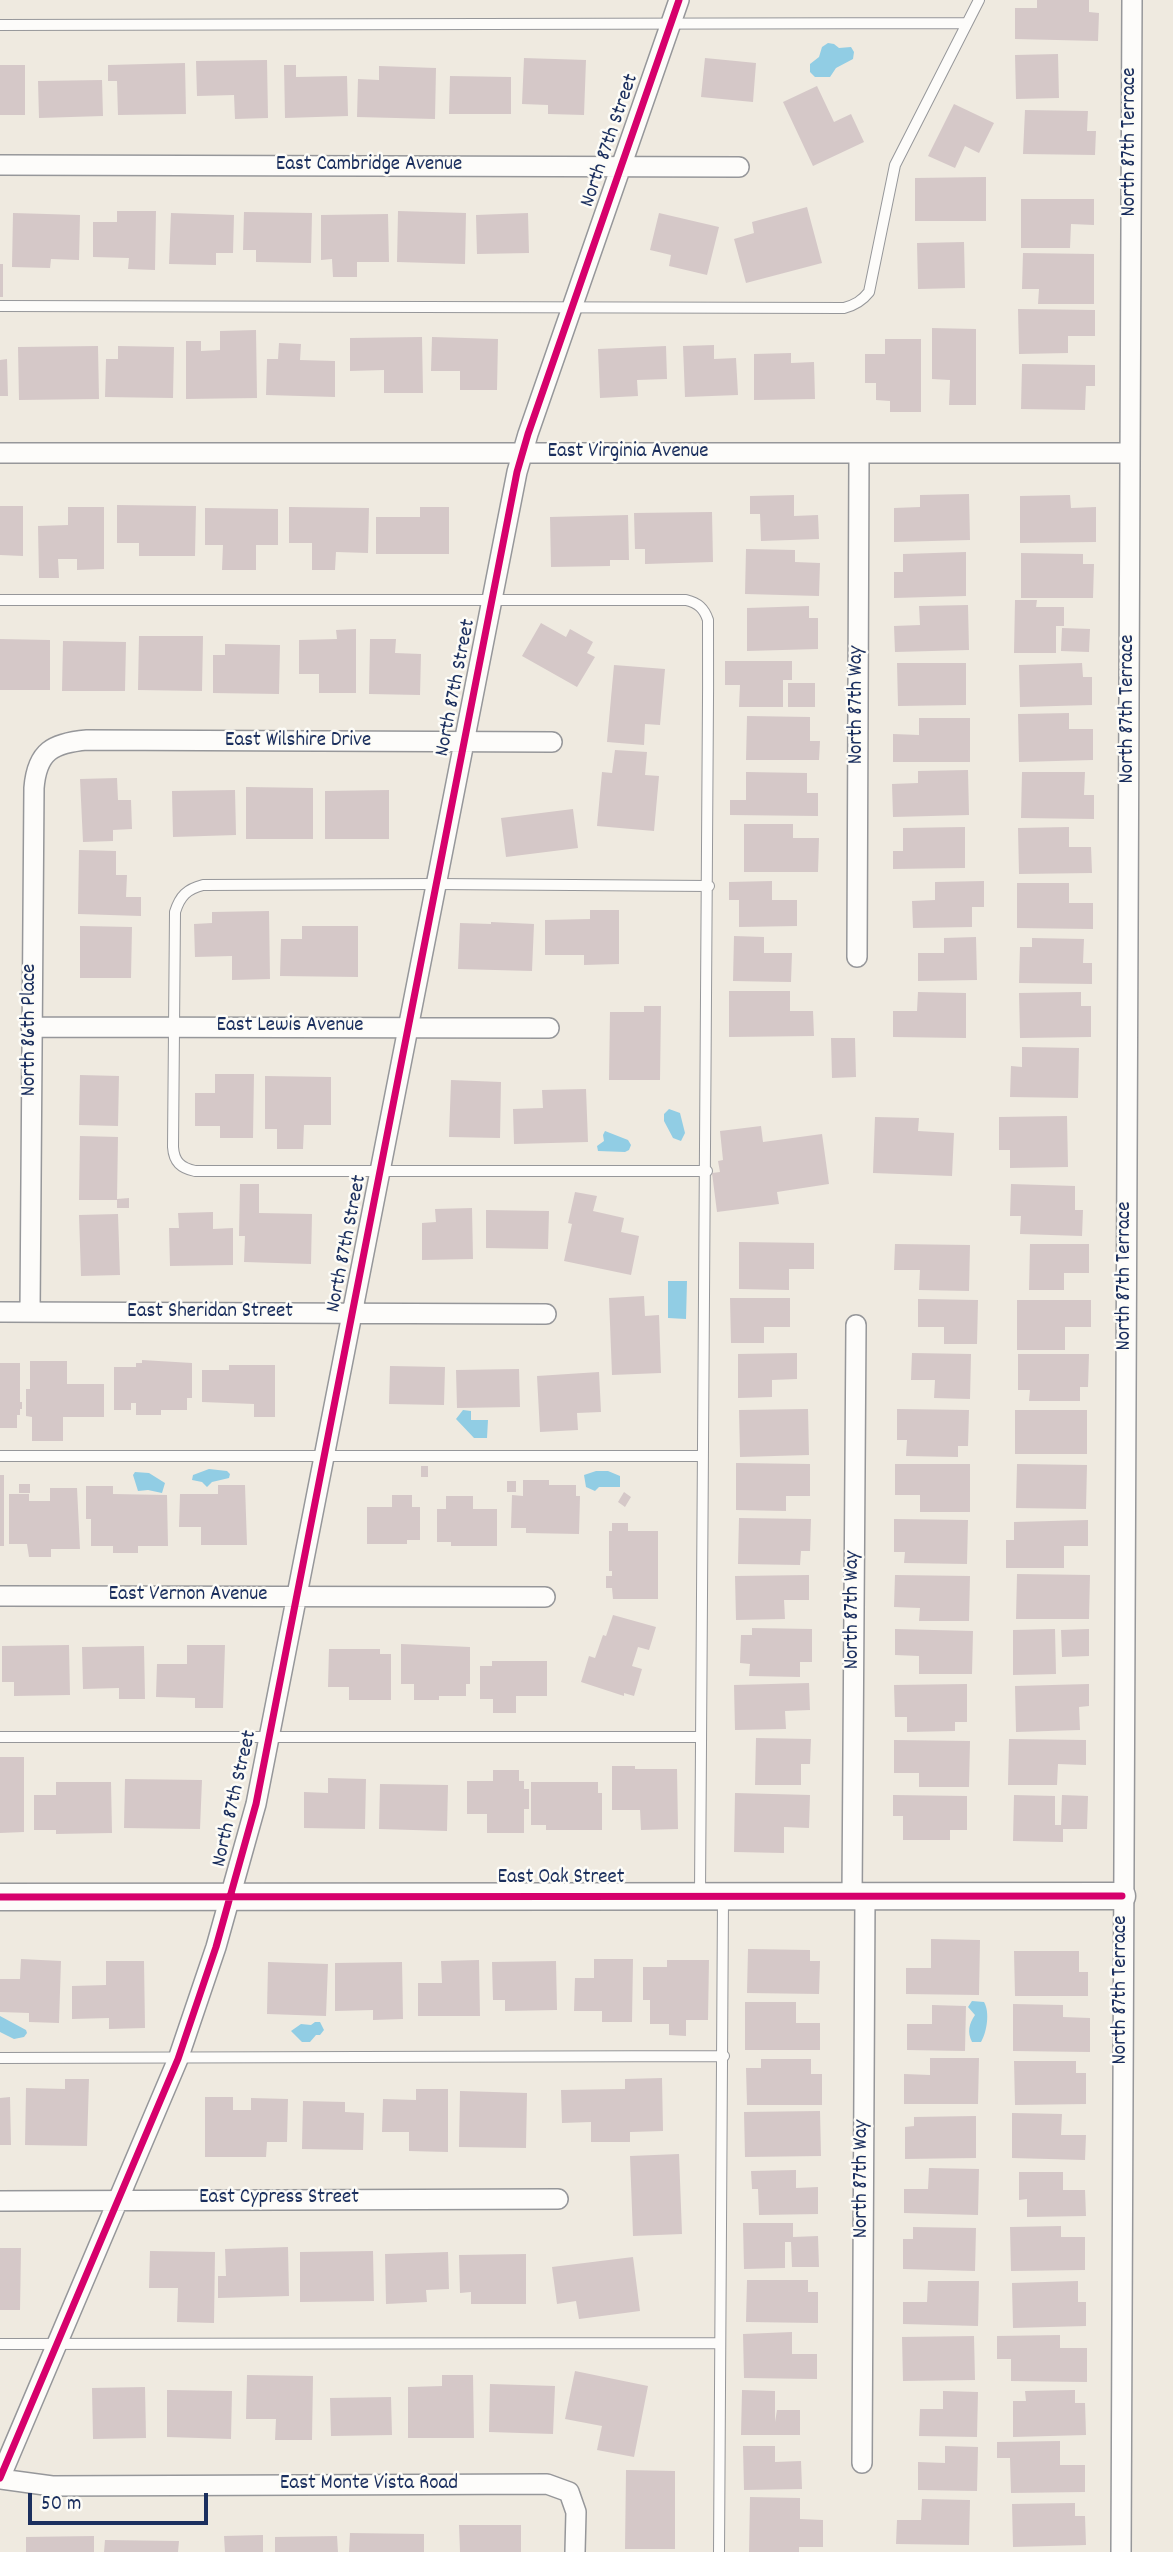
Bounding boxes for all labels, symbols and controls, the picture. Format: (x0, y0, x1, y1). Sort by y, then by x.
street label: North 87th Terrace (1118, 67, 1144, 217)
street label: North 87th Street (576, 71, 646, 211)
street label: East Cambridge Avenue (276, 153, 462, 179)
street label: East Virginia Avenue (547, 440, 709, 466)
street label: North 87th Street (431, 617, 483, 759)
street label: North 87th Terrace (1116, 634, 1142, 784)
street label: North 87th Way (845, 646, 871, 764)
street label: East Wilshire Drive (225, 729, 371, 755)
street label: North 86th Place (18, 964, 44, 1096)
street label: East Lewis Avenue (216, 1014, 364, 1040)
street label: North 87th Street (322, 1173, 374, 1315)
street label: North 87th Terrace (1113, 1201, 1139, 1351)
street label: East Sheridan Street (127, 1300, 293, 1326)
street label: North 87th Way (841, 1551, 867, 1669)
street label: East Vernon Avenue (109, 1583, 267, 1609)
street label: North 87th Street (208, 1728, 264, 1870)
street label: East Oak Street (497, 1866, 625, 1892)
street label: North 87th Terrace (1109, 1915, 1135, 2065)
street label: North 87th Way (850, 2120, 876, 2238)
street label: East Cypress Street (199, 2186, 359, 2212)
street label: East Monte Vista Road (280, 2472, 458, 2498)
scale bar (32, 2478, 212, 2522)
text: 50 m (41, 2490, 81, 2520)

